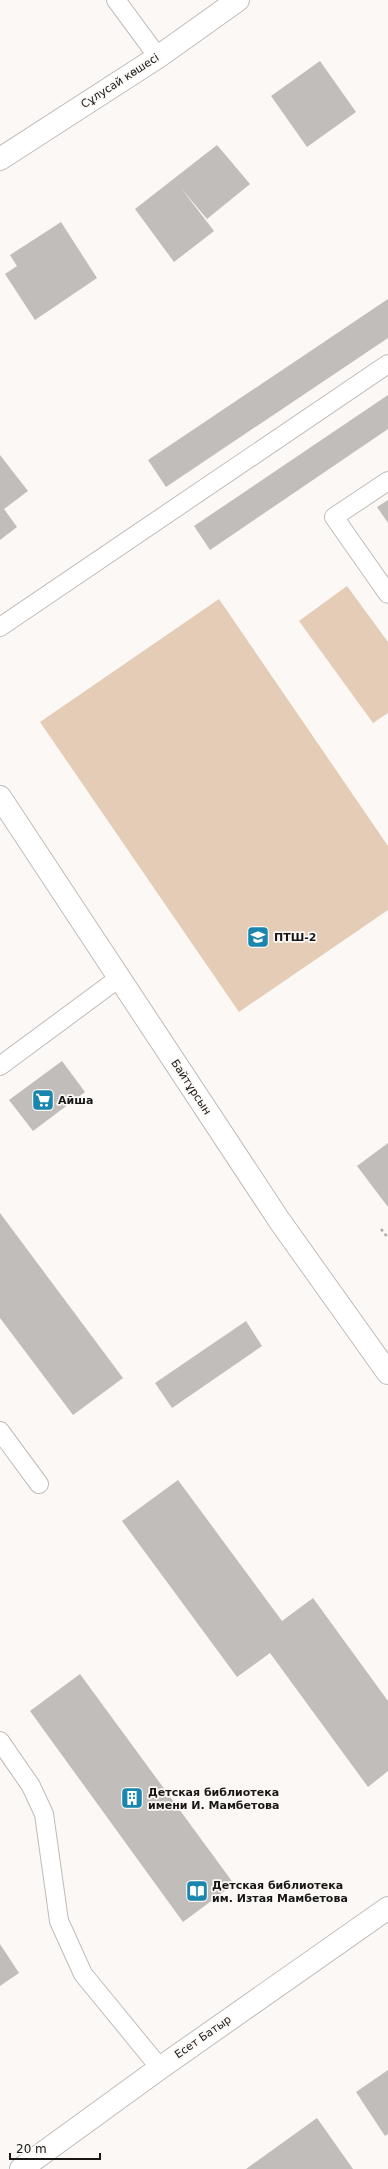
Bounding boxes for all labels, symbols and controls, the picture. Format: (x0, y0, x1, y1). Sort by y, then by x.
street label: Сұлусай көшесі (79, 51, 161, 111)
school or university icon: ПТШ-2 (245, 924, 271, 950)
place label: ПТШ-2 (274, 931, 317, 944)
street label: Байтұрсын (168, 1057, 214, 1117)
supermarket icon: Айша (30, 1087, 56, 1113)
place label: Айша (58, 1094, 93, 1107)
building icon: Детская библиотека имени И. Мамбетова (119, 1785, 145, 1811)
place label: Детская библиотека имени И. Мамбетова (148, 1786, 279, 1812)
library icon: Детская библиотека им. Изтая Мамбетова (184, 1878, 210, 1904)
place label: Детская библиотека им. Изтая Мамбетова (212, 1879, 348, 1905)
street label: Есет Батыр (172, 2013, 234, 2061)
scale bar (10, 2135, 100, 2161)
text: 20 m (16, 2142, 47, 2156)

